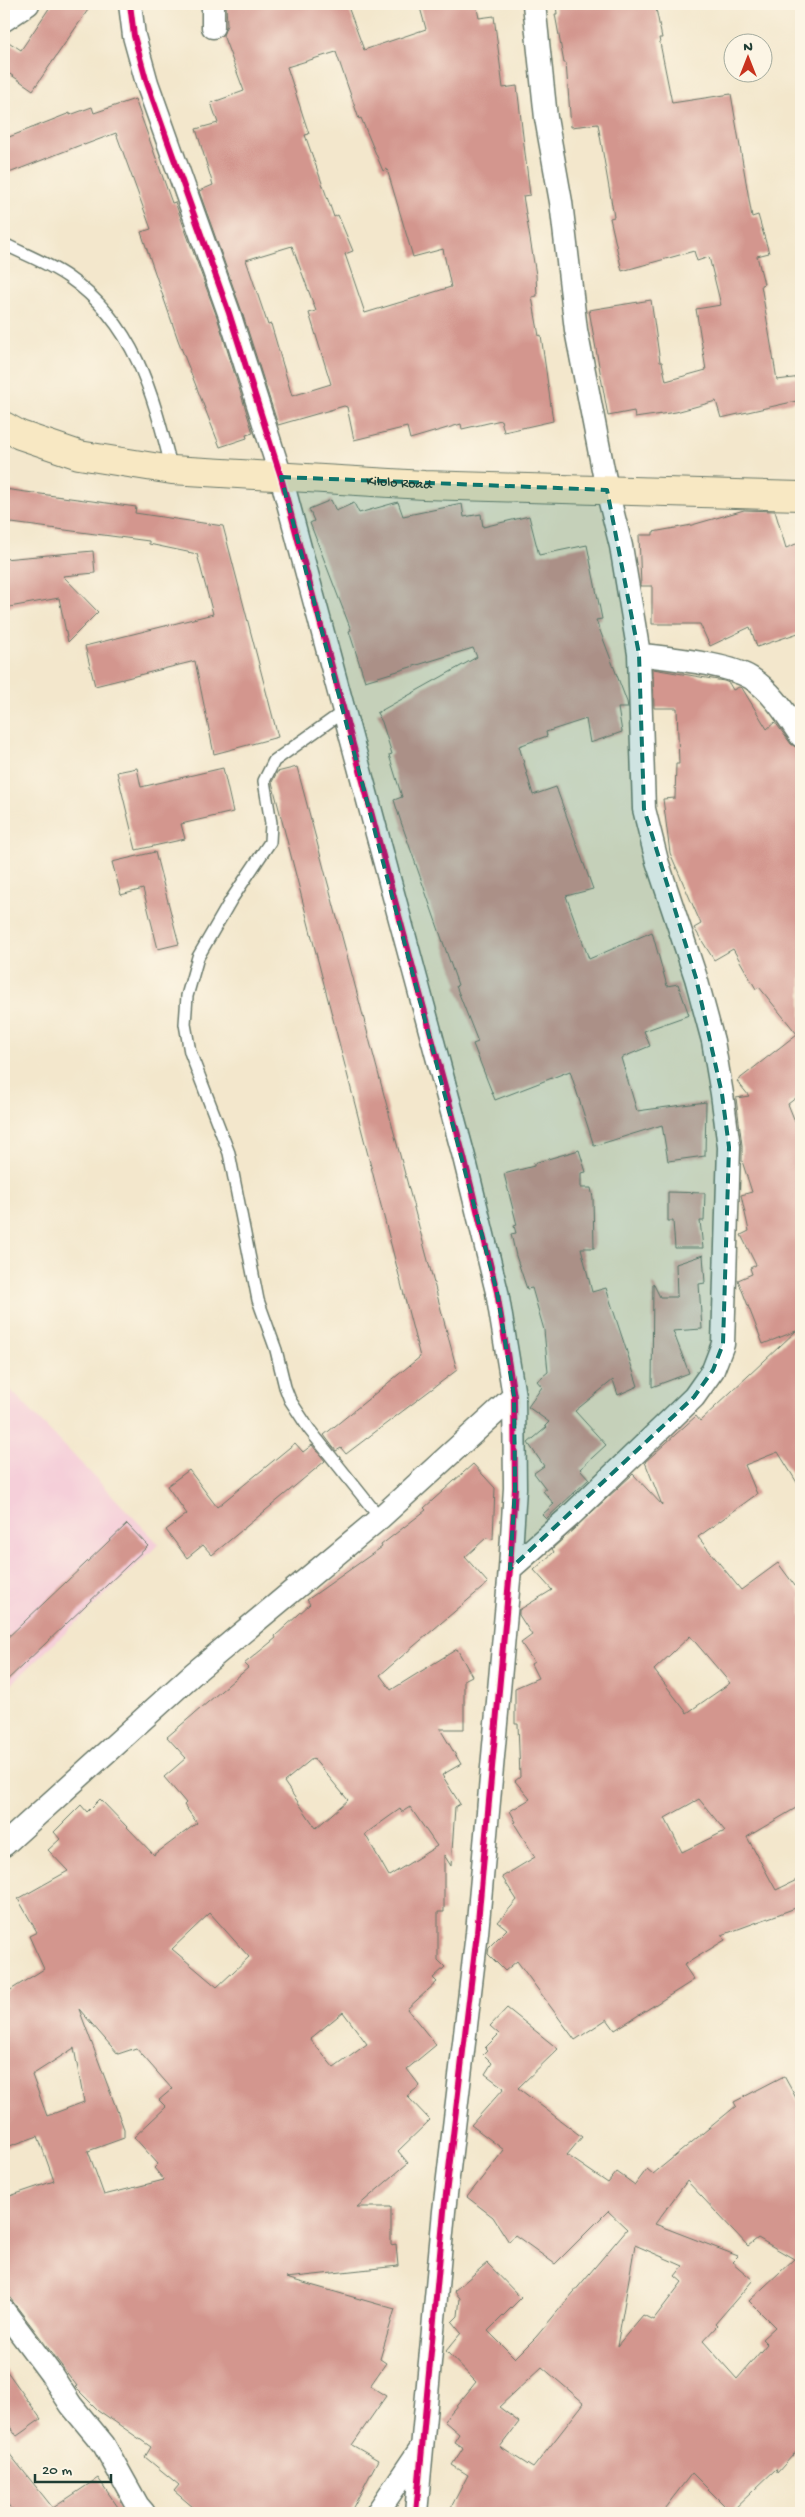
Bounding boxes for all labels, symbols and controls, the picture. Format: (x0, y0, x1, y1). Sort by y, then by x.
north arrow (722, 32, 772, 82)
text: N (743, 39, 753, 56)
street label: Kilolo Road (366, 473, 433, 494)
scale bar (35, 2452, 111, 2484)
text: 20 m (42, 2462, 72, 2480)

